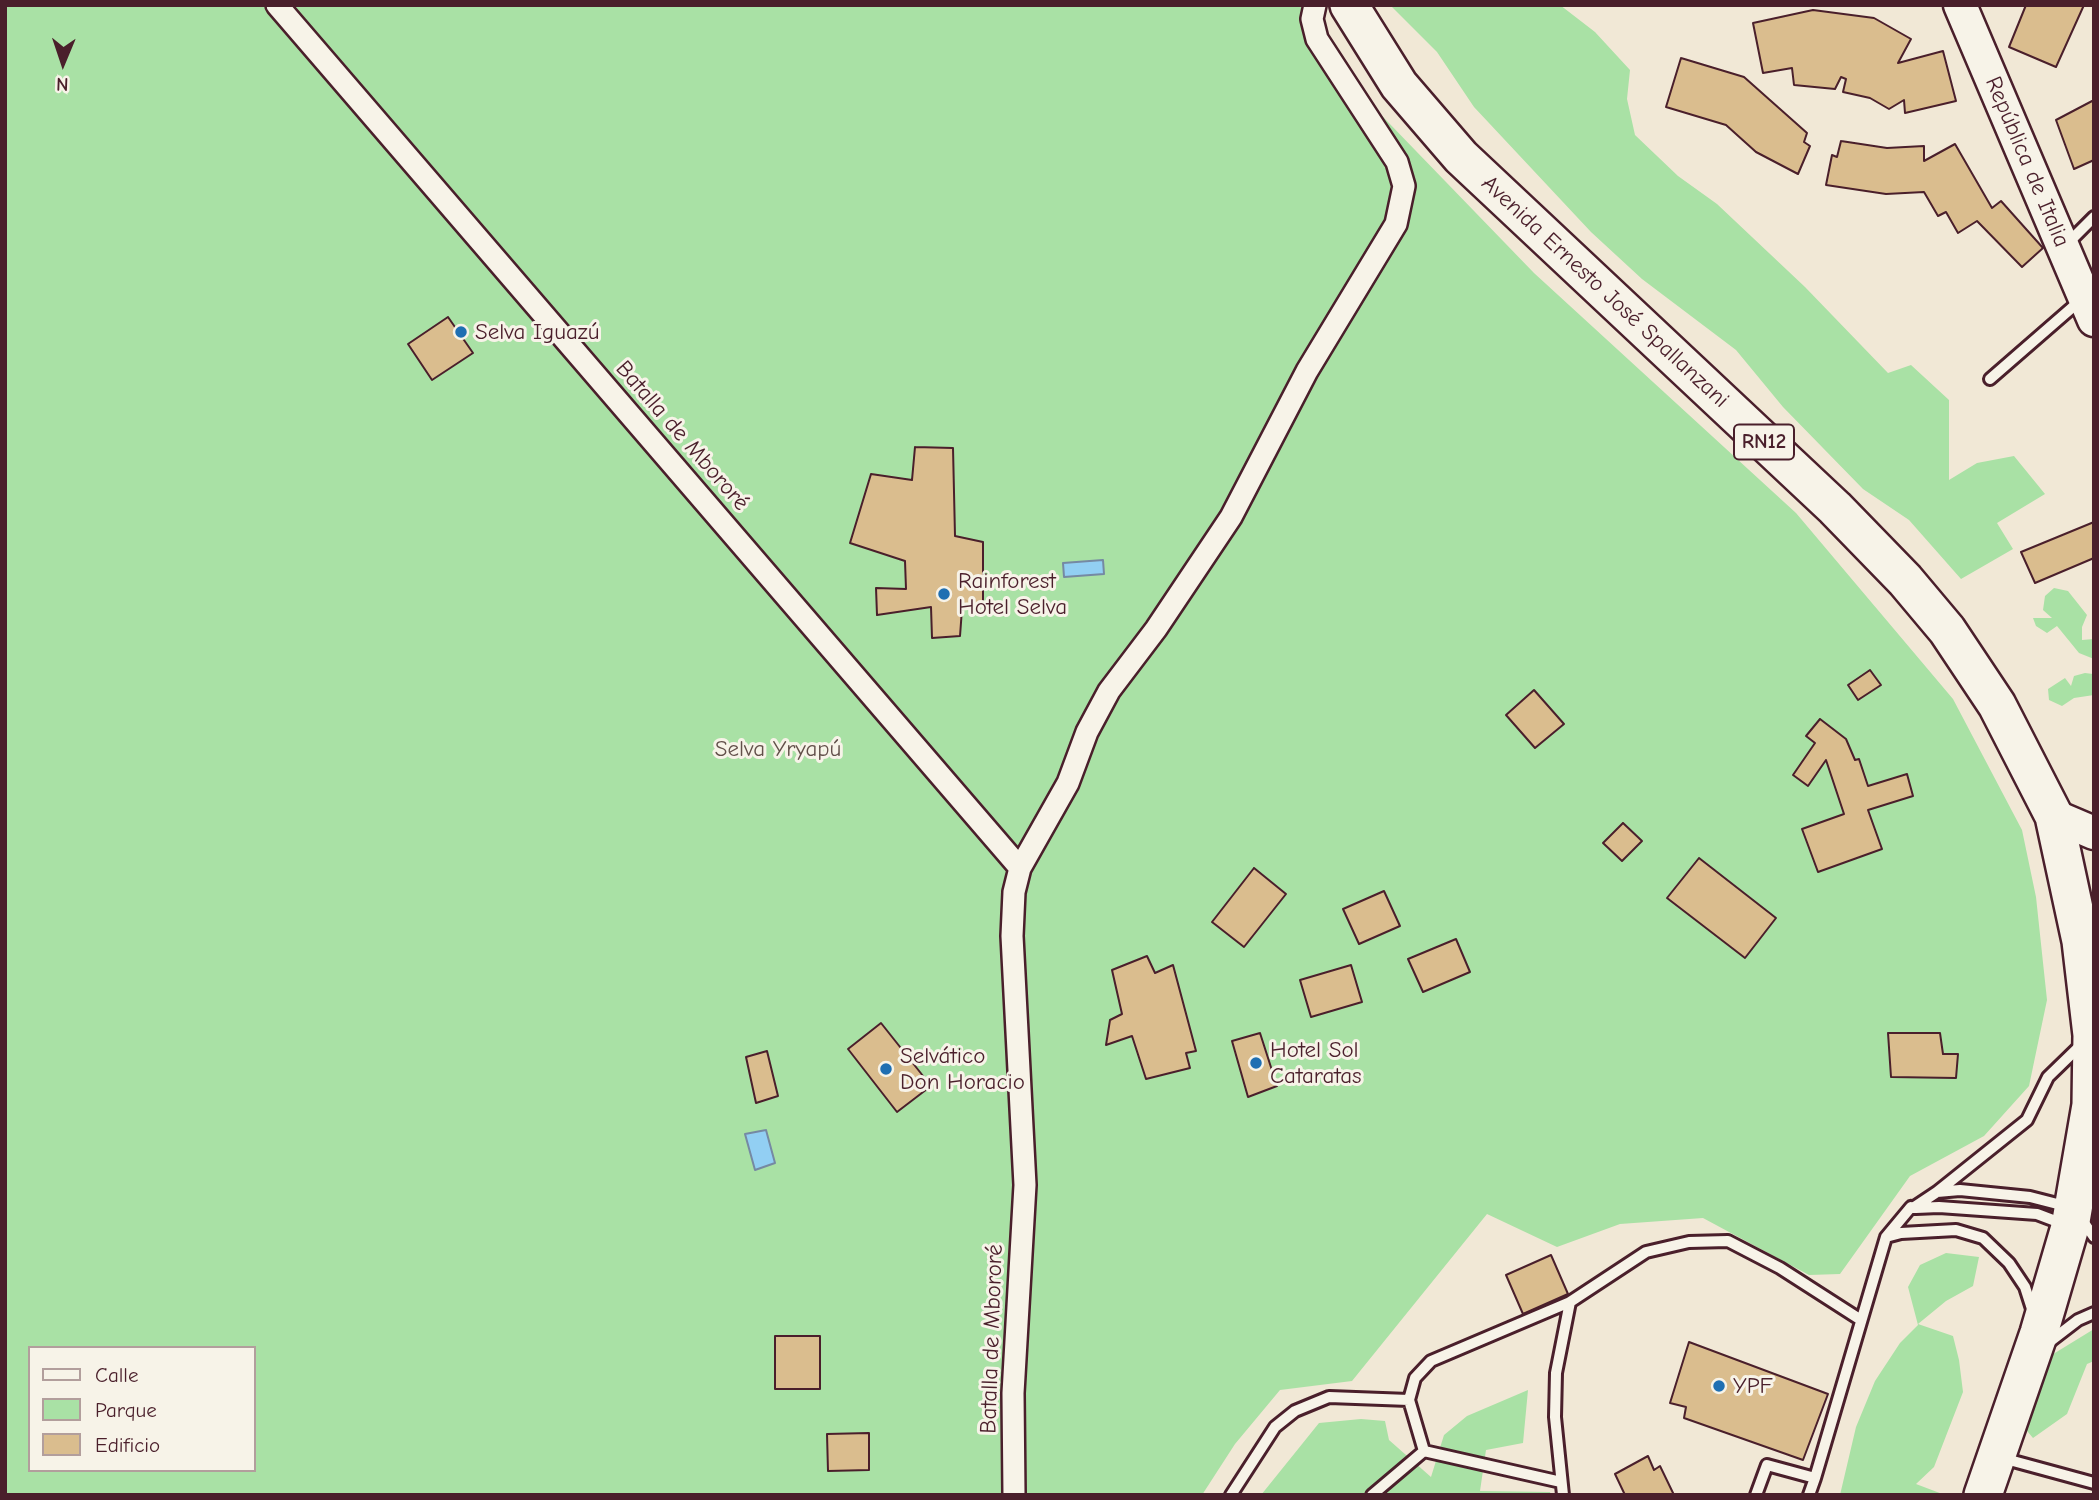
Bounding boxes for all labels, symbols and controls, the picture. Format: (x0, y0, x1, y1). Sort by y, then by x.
north arrow (28, 28, 98, 98)
text: N (56, 73, 69, 95)
street label: República de Italia (1979, 73, 2075, 251)
street label: Avenida Ernesto José Spallanzani (1476, 170, 1734, 414)
place label: Selva Iguazú (475, 318, 600, 346)
marker: Selva Iguazú (453, 324, 469, 340)
street label: Batalla de Mbororé (609, 355, 755, 517)
road number: RN12 (1734, 424, 1794, 460)
place label: Rainforest Hotel Selva (958, 567, 1067, 621)
marker: Rainforest Hotel Selva (936, 586, 952, 602)
park label: Selva Yryapú (715, 735, 841, 763)
place label: Hotel Sol Cataratas (1270, 1036, 1362, 1090)
place label: Selvático Don Horacio (900, 1042, 1025, 1096)
marker: Hotel Sol Cataratas (1248, 1055, 1264, 1071)
marker: Selvático Don Horacio (878, 1061, 894, 1077)
street label: Batalla de Mbororé (975, 1244, 1009, 1434)
legend (28, 1346, 256, 1472)
text: Calle (95, 1363, 138, 1387)
place label: YPF (1733, 1372, 1773, 1400)
marker: YPF (1711, 1378, 1727, 1394)
text: Parque (95, 1398, 157, 1422)
text: Edificio (95, 1433, 160, 1457)

